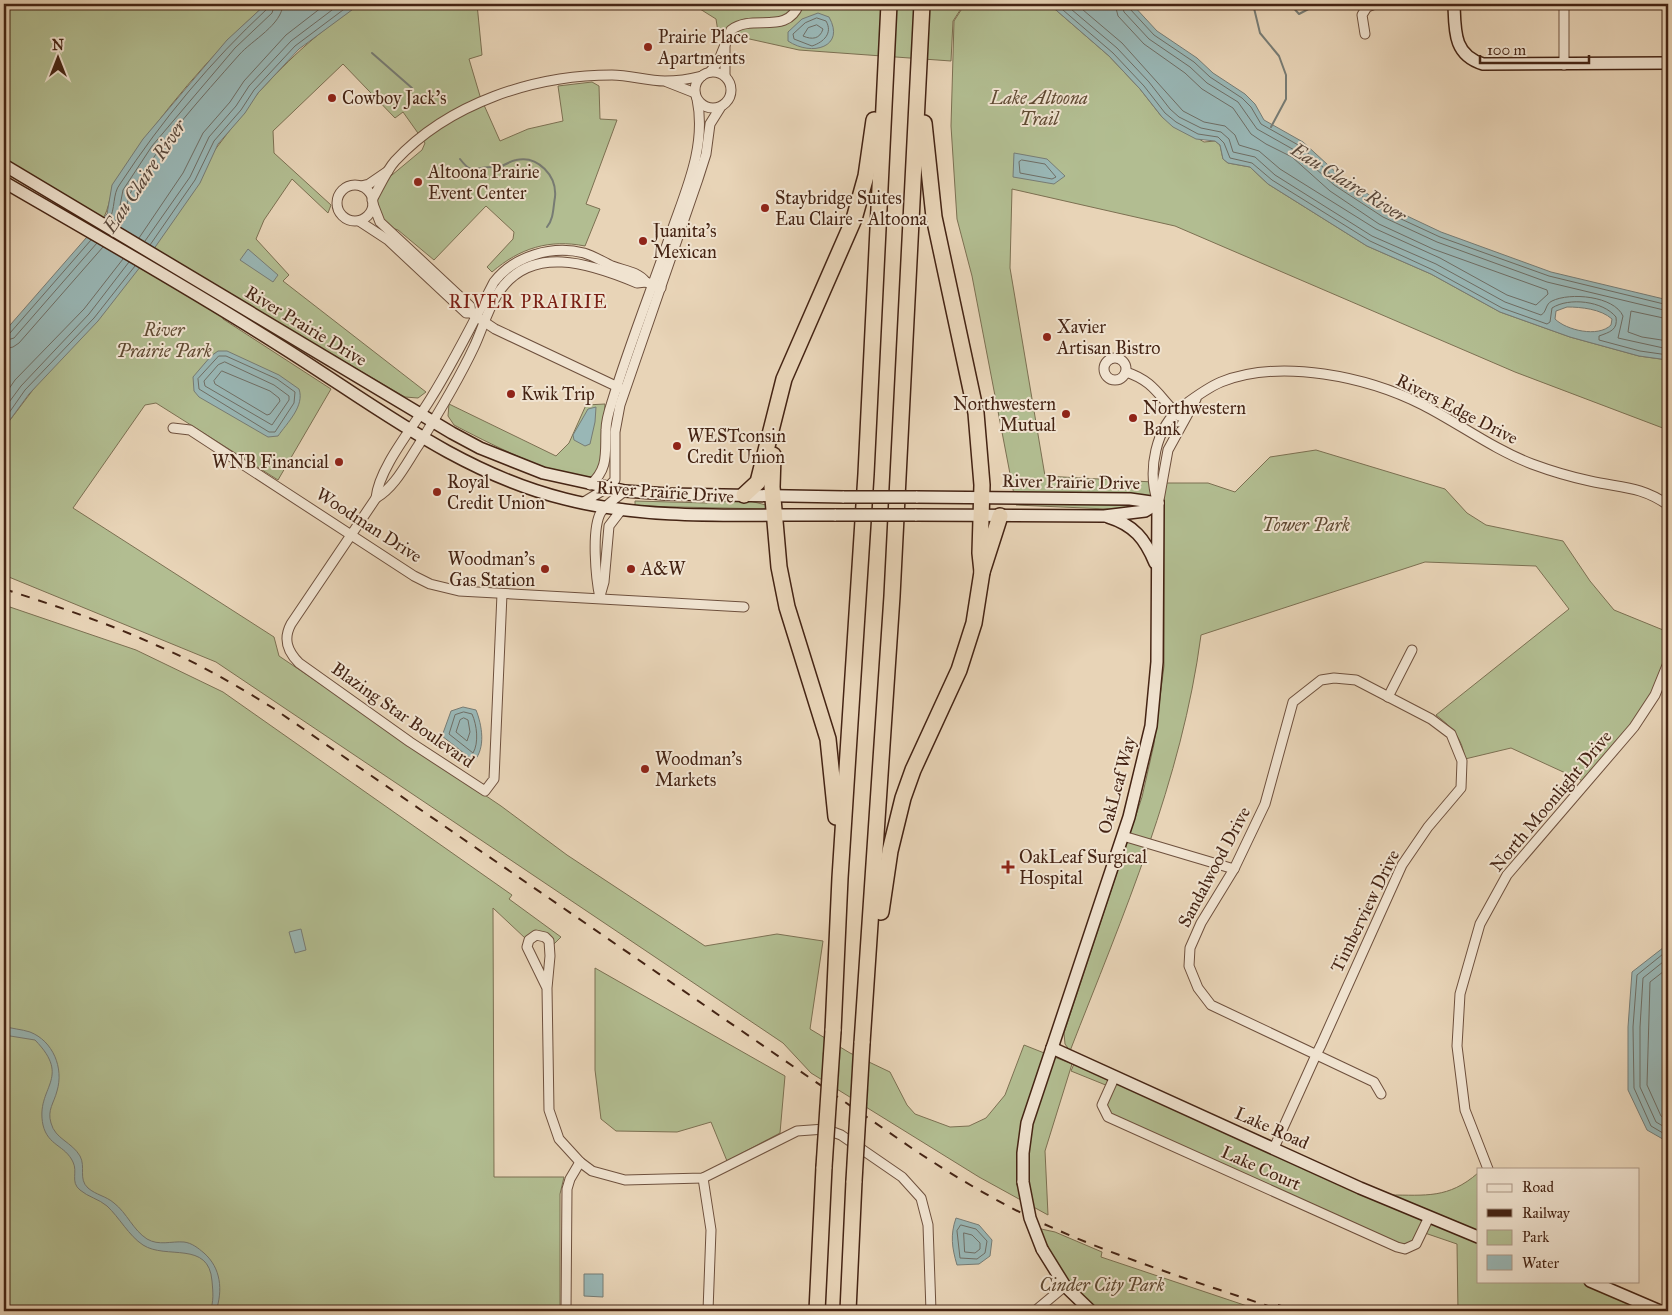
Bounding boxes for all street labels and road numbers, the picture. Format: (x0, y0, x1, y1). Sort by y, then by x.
street label: River Prairie Drive (241, 281, 371, 371)
street label: Rivers Edge Drive (1392, 369, 1522, 450)
street label: River Prairie Drive (1002, 470, 1140, 494)
street label: River Prairie Drive (595, 476, 735, 508)
street label: Woodman Drive (312, 483, 426, 567)
street label: Blazing Star Boulevard (327, 657, 479, 773)
street label: North Moonlight Drive (1485, 726, 1617, 877)
street label: OakLeaf Way (1093, 733, 1141, 836)
street label: Sandalwood Drive (1173, 803, 1255, 931)
street label: Timberview Drive (1326, 846, 1404, 976)
street label: Lake Road (1232, 1102, 1312, 1154)
street label: Lake Court (1218, 1141, 1305, 1196)

